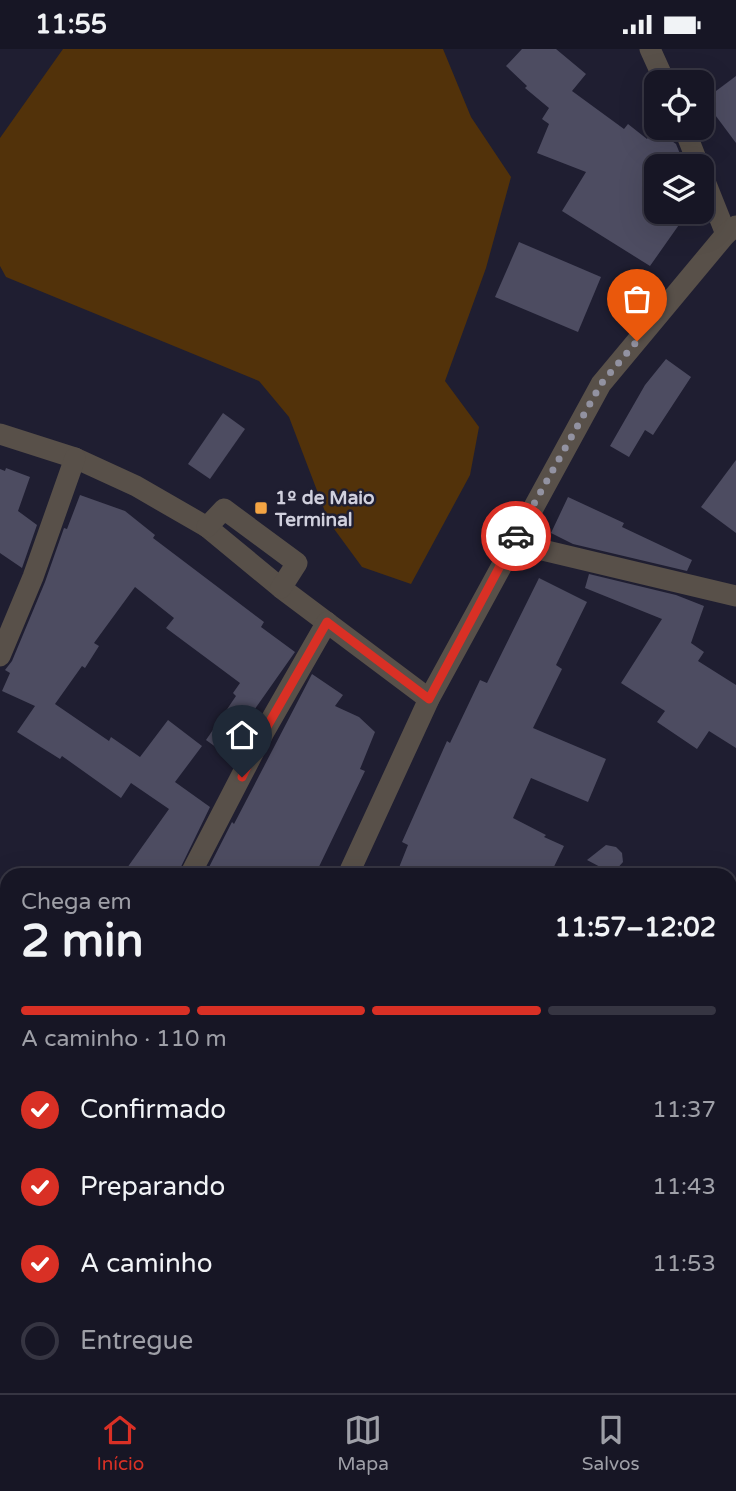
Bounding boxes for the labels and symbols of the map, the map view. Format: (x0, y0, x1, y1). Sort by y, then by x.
pin (607, 269, 667, 341)
place label: 1º de Maio Terminal (274, 487, 375, 531)
marker: 1º de Maio Terminal (253, 500, 269, 516)
courier (481, 501, 551, 571)
pin (212, 705, 272, 777)

